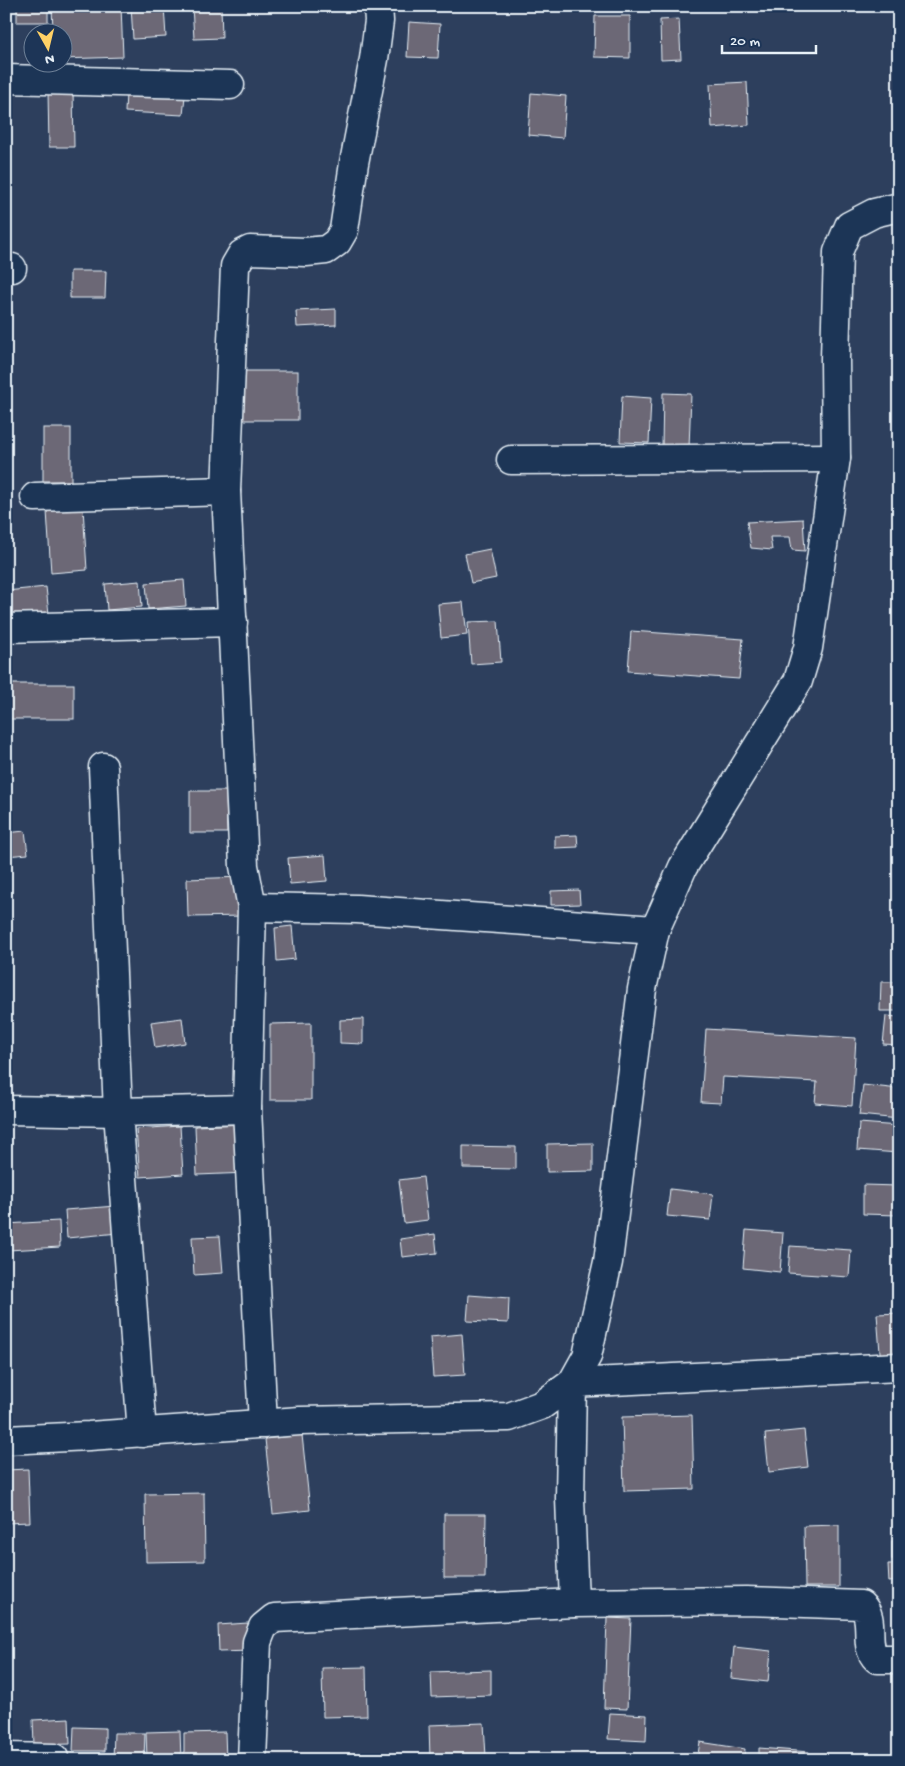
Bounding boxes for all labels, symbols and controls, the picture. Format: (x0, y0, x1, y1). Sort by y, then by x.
north arrow (22, 22, 72, 72)
scale bar (722, 22, 816, 54)
text: 20 m (730, 33, 760, 51)
text: N (44, 49, 55, 67)

